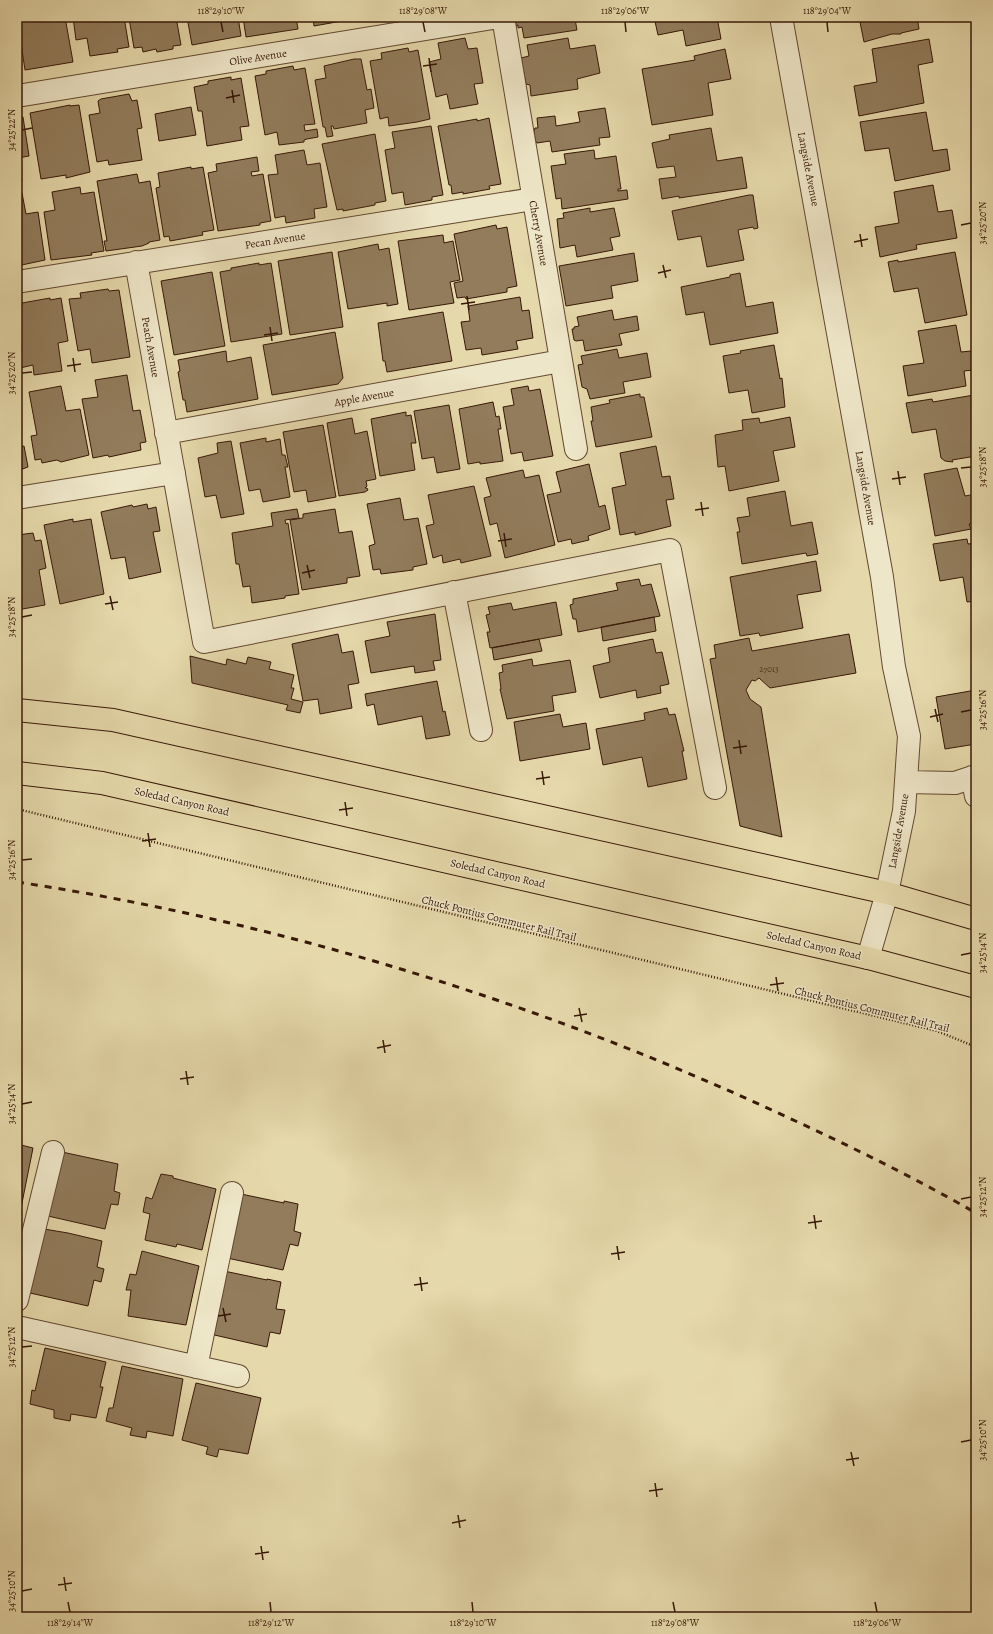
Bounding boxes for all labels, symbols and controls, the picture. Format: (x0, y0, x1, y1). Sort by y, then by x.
text: 118°29'10"W (198, 4, 245, 17)
text: 118°29'08"W (399, 4, 448, 17)
text: 118°29'06"W (601, 4, 650, 17)
text: 118°29'04"W (803, 4, 852, 17)
street label: Olive Avenue (228, 46, 288, 69)
text: 34°25'22"N (5, 109, 18, 151)
street label: Langside Avenue (794, 131, 823, 208)
street label: Cherry Avenue (525, 199, 552, 267)
text: 34°25'20"N (976, 202, 989, 244)
street label: Pecan Avenue (244, 228, 307, 253)
street label: Peach Avenue (138, 316, 163, 379)
text: 34°25'20"N (5, 352, 18, 394)
street label: Apple Avenue (332, 385, 395, 410)
text: 34°25'18"N (976, 447, 989, 487)
street label: Langside Avenue (852, 450, 879, 527)
text: 34°25'18"N (5, 597, 18, 637)
house number: 27013 (759, 663, 779, 675)
text: 34°25'16"N (976, 690, 989, 730)
street label: Soledad Canyon Road (133, 783, 231, 820)
street label: Langside Avenue (885, 793, 912, 870)
text: 34°25'16"N (5, 840, 18, 880)
street label: Soledad Canyon Road (449, 855, 547, 892)
street label: Chuck Pontius Commuter Rail Trail (420, 892, 578, 945)
street label: Soledad Canyon Road (765, 927, 863, 964)
text: 34°25'14"N (976, 933, 989, 973)
street label: Chuck Pontius Commuter Rail Trail (793, 983, 951, 1036)
text: 34°25'14"N (5, 1084, 18, 1124)
text: 34°25'12"N (976, 1177, 989, 1217)
text: 34°25'12"N (5, 1327, 18, 1367)
text: 34°25'10"N (976, 1419, 989, 1461)
text: 34°25'10"N (5, 1570, 18, 1612)
text: 118°29'14"W (47, 1616, 94, 1629)
text: 118°29'12"W (248, 1616, 295, 1629)
text: 118°29'10"W (450, 1616, 497, 1629)
text: 118°29'08"W (651, 1616, 700, 1629)
text: 118°29'06"W (853, 1616, 902, 1629)

